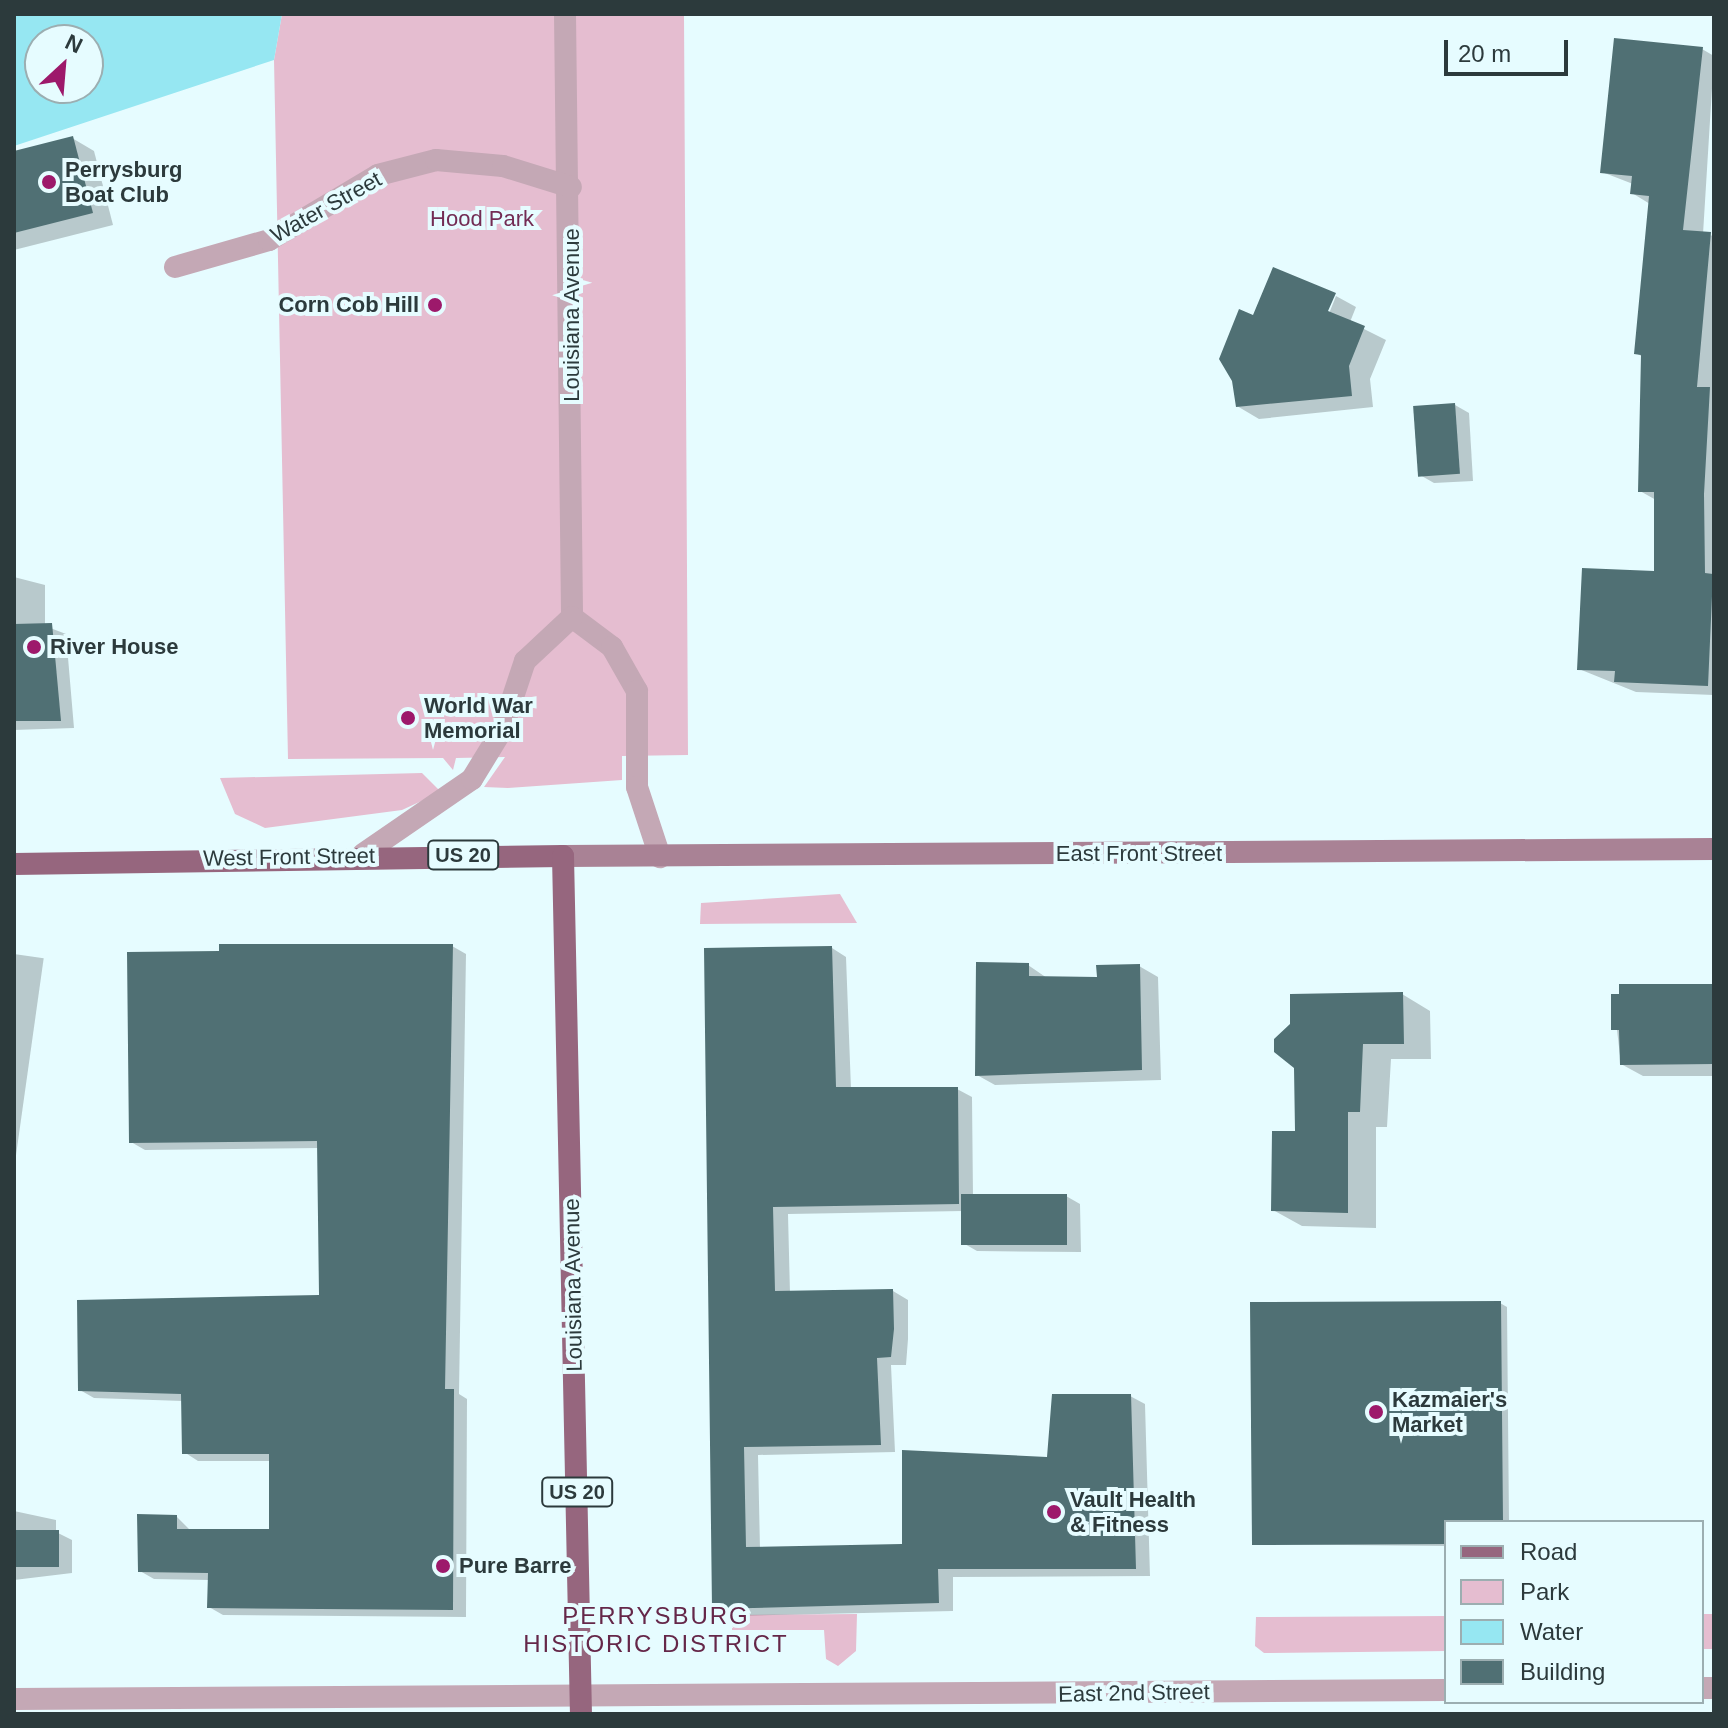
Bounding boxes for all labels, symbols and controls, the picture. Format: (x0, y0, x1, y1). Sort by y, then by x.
north arrow (24, 24, 104, 104)
scale bar (1448, 24, 1572, 74)
text: N (61, 29, 86, 58)
text: 20 m (1458, 40, 1511, 67)
place label: Perrysburg Boat Club (65, 156, 182, 208)
street label: Water Street (266, 166, 386, 248)
marker: Perrysburg Boat Club (40, 173, 58, 191)
park label: Hood Park (430, 206, 534, 232)
street label: Louisiana Avenue (559, 228, 585, 402)
place label: Corn Cob Hill (278, 292, 419, 318)
marker: Corn Cob Hill (426, 296, 444, 314)
place label: River House (50, 634, 178, 660)
marker: River House (25, 638, 43, 656)
place label: World War Memorial (424, 692, 533, 744)
marker: World War Memorial (399, 709, 417, 727)
road number: US 20 (427, 839, 499, 871)
street label: East Front Street (1056, 841, 1222, 867)
street label: West Front Street (203, 842, 375, 872)
street label: Louisiana Avenue (558, 1198, 588, 1372)
place label: Kazmaier's Market (1392, 1386, 1507, 1438)
marker: Kazmaier's Market (1367, 1403, 1385, 1421)
road number: US 20 (541, 1476, 613, 1508)
place label: Vault Health & Fitness (1070, 1486, 1196, 1538)
marker: Vault Health & Fitness (1045, 1503, 1063, 1521)
legend (1444, 1520, 1704, 1704)
text: Road (1520, 1538, 1577, 1565)
place label: Pure Barre (459, 1553, 572, 1579)
marker: Pure Barre (434, 1557, 452, 1575)
text: Park (1520, 1578, 1569, 1605)
district label: PERRYSBURG HISTORIC DISTRICT (523, 1602, 789, 1658)
text: Water (1520, 1618, 1583, 1645)
text: Building (1520, 1658, 1605, 1685)
street label: East 2nd Street (1058, 1678, 1210, 1708)

